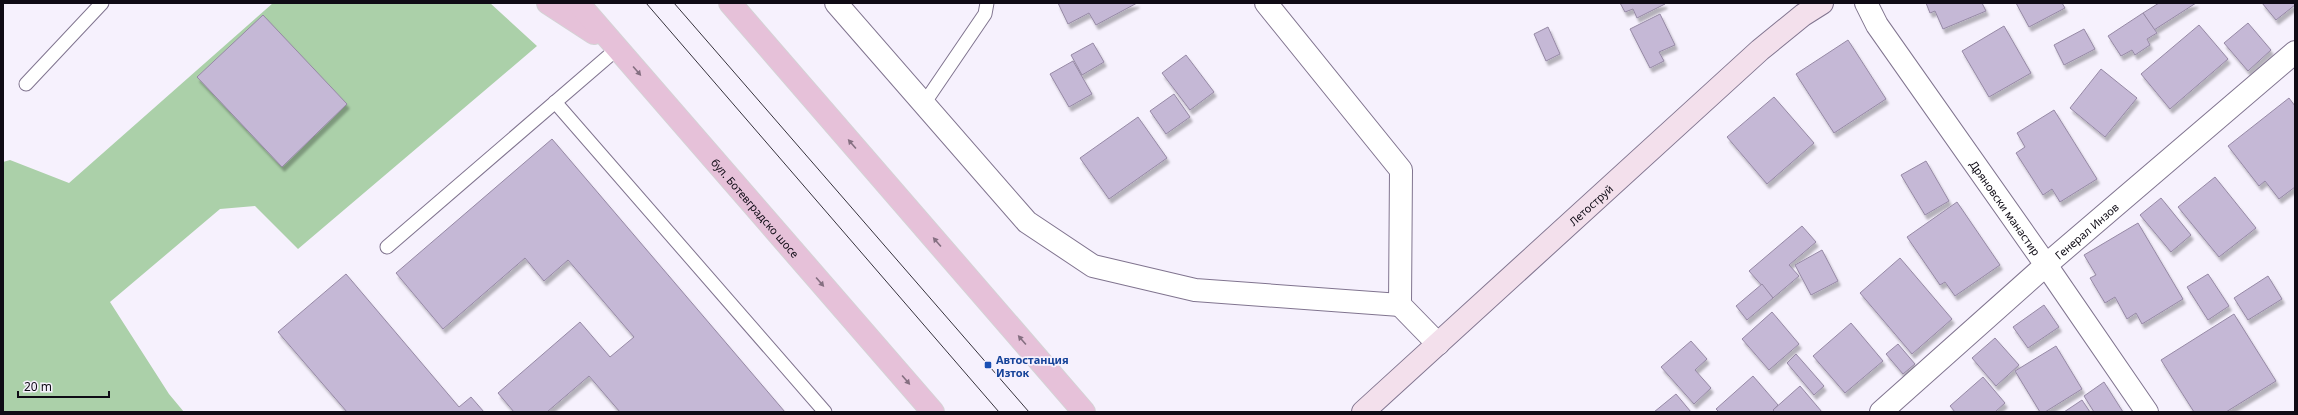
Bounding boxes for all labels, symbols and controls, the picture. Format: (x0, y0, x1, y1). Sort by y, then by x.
one-way arrow (633, 65, 642, 76)
one-way arrow (847, 139, 856, 149)
street label: бул. Ботевградско шосе (708, 155, 803, 260)
street label: Дряновски манастир (1967, 157, 2044, 258)
street label: Летоструй (1565, 181, 1616, 228)
street label: Генерал Инзов (2051, 199, 2121, 262)
one-way arrow (932, 237, 942, 247)
one-way arrow (816, 277, 825, 287)
one-way arrow (1018, 335, 1027, 346)
place label: Автостанция Изток (996, 352, 1069, 380)
marker: Автостанция Изток (983, 360, 993, 370)
scale bar (18, 373, 109, 399)
one-way arrow (901, 375, 910, 385)
text: 20 m (24, 378, 52, 395)

